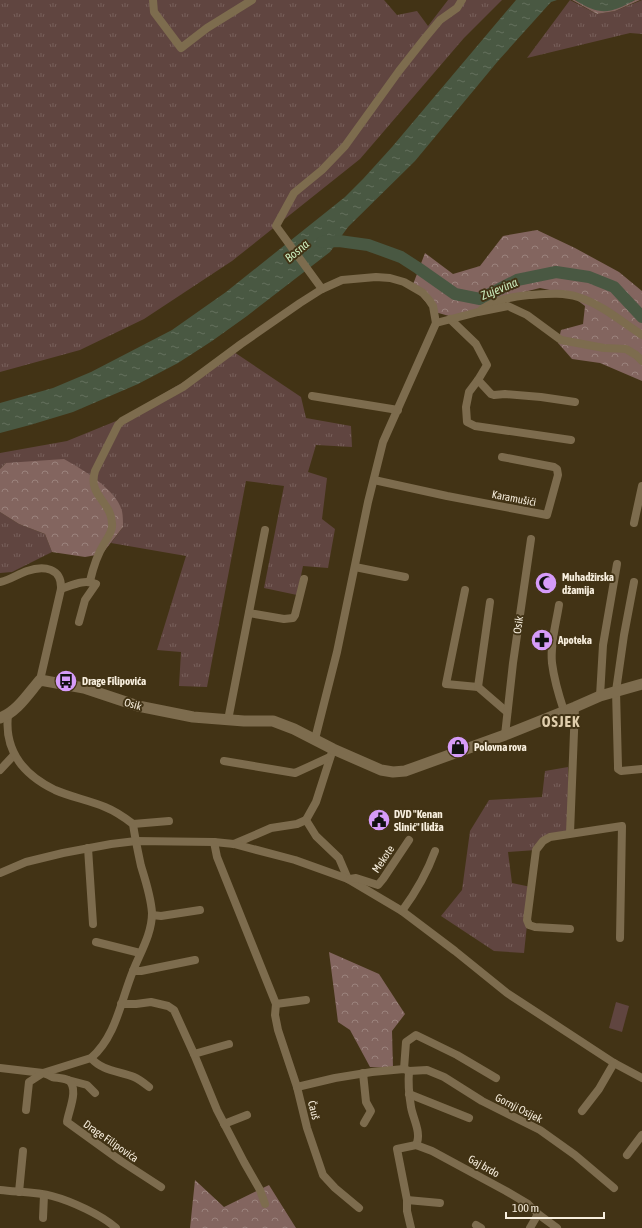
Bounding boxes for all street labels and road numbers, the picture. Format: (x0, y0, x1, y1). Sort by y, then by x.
street label: Karamušići (491, 488, 537, 508)
street label: Osik (511, 615, 525, 635)
street label: Osik (123, 696, 143, 712)
street label: Mekote (370, 843, 396, 875)
street label: Gornji Osijek (493, 1091, 545, 1125)
street label: Čauš (306, 1099, 322, 1121)
street label: Drage Filipovića (81, 1118, 141, 1164)
street label: Gaj brdo (466, 1153, 502, 1179)

